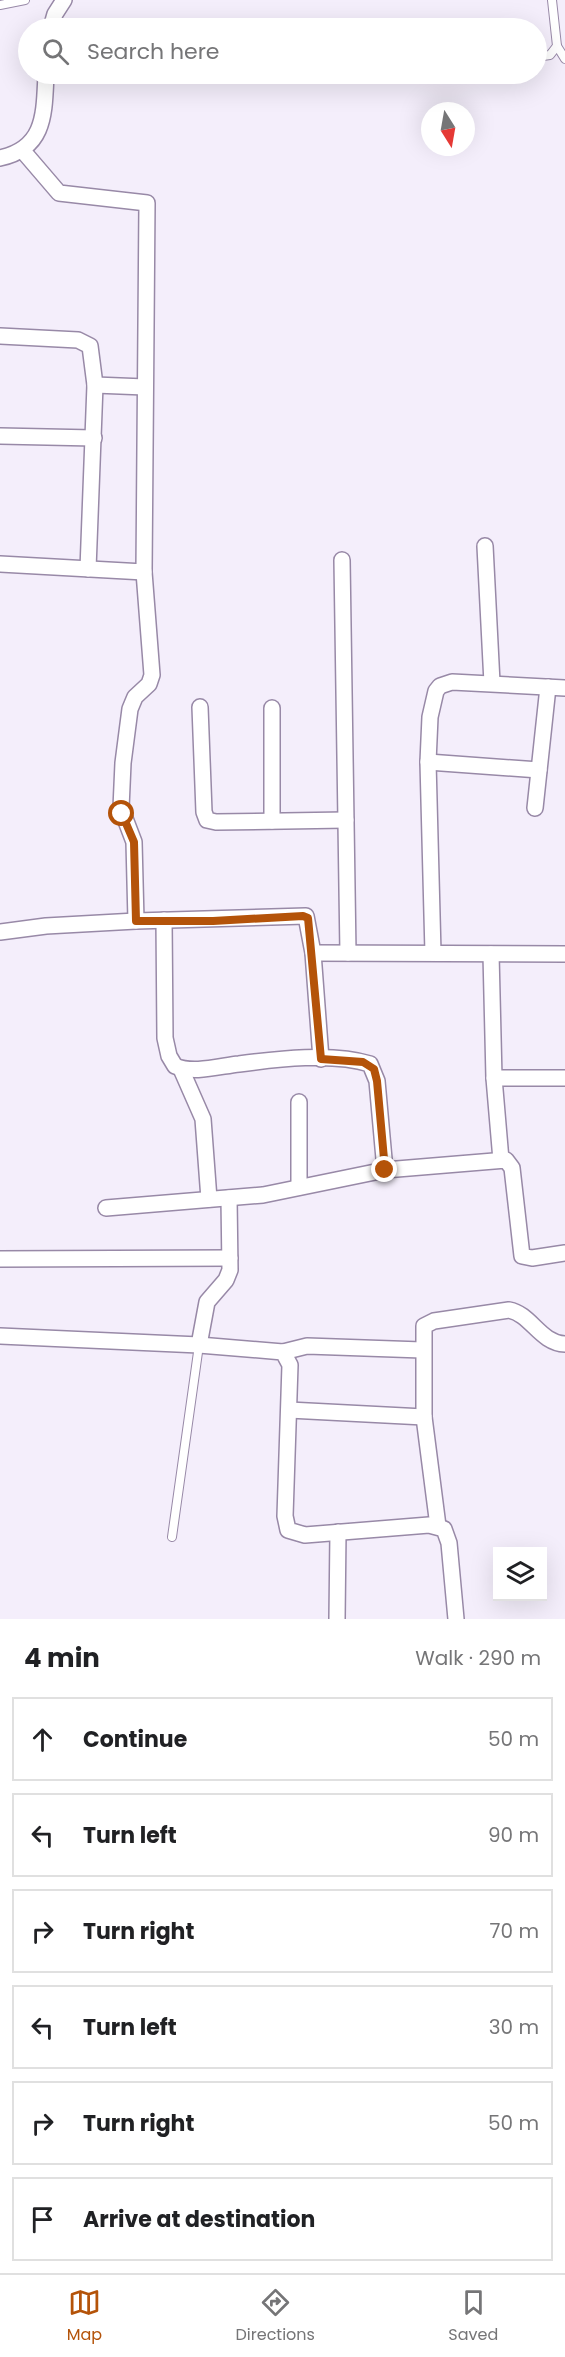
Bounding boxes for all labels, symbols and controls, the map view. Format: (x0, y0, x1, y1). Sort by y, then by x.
search box (18, 18, 547, 84)
icon: search (39, 35, 72, 68)
text: Search here (87, 36, 220, 67)
north arrow (421, 102, 475, 156)
route start (108, 800, 134, 826)
route end (371, 1156, 397, 1182)
map controls (493, 1547, 547, 1601)
button: layers (493, 1547, 547, 1601)
text: 4 min (24, 1640, 100, 1676)
text: Walk · 290 m (415, 1644, 541, 1672)
icon: ahead (26, 1723, 59, 1756)
text: Continue (83, 1724, 187, 1755)
text: 50 m (488, 1725, 539, 1753)
icon: left (26, 1819, 59, 1852)
text: Turn left (83, 1820, 177, 1851)
text: 90 m (488, 1821, 539, 1849)
icon: right (26, 1915, 59, 1948)
text: Turn right (83, 1916, 194, 1947)
text: 70 m (490, 1917, 539, 1945)
icon: left (26, 2011, 59, 2044)
text: Turn left (83, 2012, 177, 2043)
text: 30 m (489, 2013, 539, 2041)
icon: right (26, 2107, 59, 2140)
text: Turn right (83, 2108, 194, 2139)
text: 50 m (488, 2109, 539, 2137)
icon: arrive (26, 2203, 59, 2236)
text: Arrive at destination (83, 2204, 315, 2235)
tab: Map (67, 2286, 102, 2347)
tab: Directions (236, 2286, 315, 2347)
tab: Saved (448, 2286, 498, 2347)

